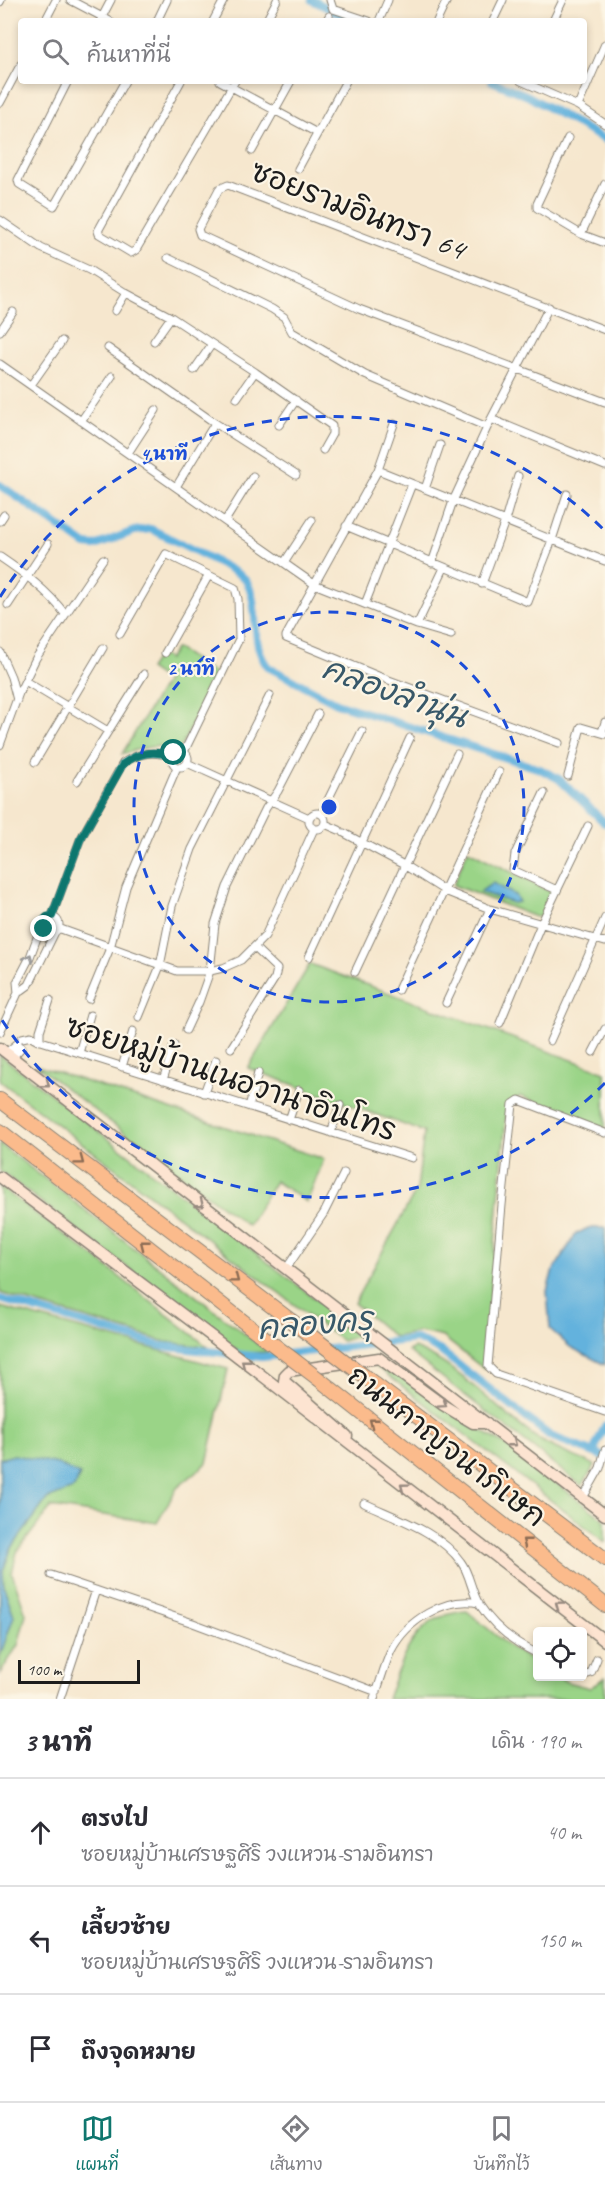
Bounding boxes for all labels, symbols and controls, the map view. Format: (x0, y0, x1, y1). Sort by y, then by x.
search box (18, 18, 587, 84)
icon: search (39, 35, 72, 68)
text: ค้นหาที่นี่ (87, 41, 171, 69)
street label: ซอยรามอินทรา 64 (246, 152, 473, 269)
text: 4 นาที (140, 442, 188, 465)
water label: คลองลำนุ่น (316, 647, 474, 741)
text: 2 นาที (167, 657, 215, 680)
route start (160, 739, 186, 765)
centre of rings (319, 797, 339, 817)
route end (30, 915, 56, 941)
one-way arrow (21, 954, 33, 965)
street label: ซอยหมู่บ้านเนอวานาอินโทร (60, 1006, 402, 1152)
one-way arrow (39, 1077, 50, 1088)
one-way arrow (73, 1154, 84, 1165)
one-way arrow (193, 1196, 204, 1207)
one-way arrow (140, 1240, 151, 1251)
one-way arrow (229, 1272, 240, 1283)
water label: คลองครุ (256, 1298, 378, 1352)
street label: ถนนกาญจนาภิเษก (340, 1357, 554, 1535)
one-way arrow (241, 1359, 252, 1370)
one-way arrow (436, 1397, 447, 1408)
one-way arrow (369, 1418, 380, 1429)
one-way arrow (507, 1436, 518, 1447)
one-way arrow (399, 1483, 410, 1494)
one-way arrow (522, 1539, 533, 1550)
one-way arrow (554, 1602, 565, 1613)
map controls (533, 1627, 587, 1681)
button: locate (533, 1627, 587, 1681)
scale bar (18, 1657, 140, 1684)
text: 100 m (27, 1660, 61, 1680)
text: 3 นาที (24, 1726, 92, 1759)
text: เดิน · 190 m (491, 1729, 581, 1754)
text: ตรงไป (81, 1805, 149, 1833)
icon: ahead (24, 1816, 57, 1849)
text: 40 m (547, 1820, 581, 1845)
text: ซอยหมู่บ้านเศรษฐศิริ วงแหวน-รามอินทรา (81, 1842, 434, 1867)
text: เลี้ยวซ้าย (81, 1913, 171, 1941)
icon: left (24, 1924, 57, 1957)
text: 150 m (538, 1928, 581, 1953)
text: ซอยหมู่บ้านเศรษฐศิริ วงแหวน-รามอินทรา (81, 1950, 434, 1975)
icon: arrive (24, 2032, 57, 2065)
text: ถึงจุดหมาย (81, 2038, 196, 2066)
tab: แผนที่ (75, 2112, 119, 2176)
tab: เส้นทาง (269, 2112, 322, 2176)
tab: บันทึกไว้ (473, 2112, 530, 2176)

